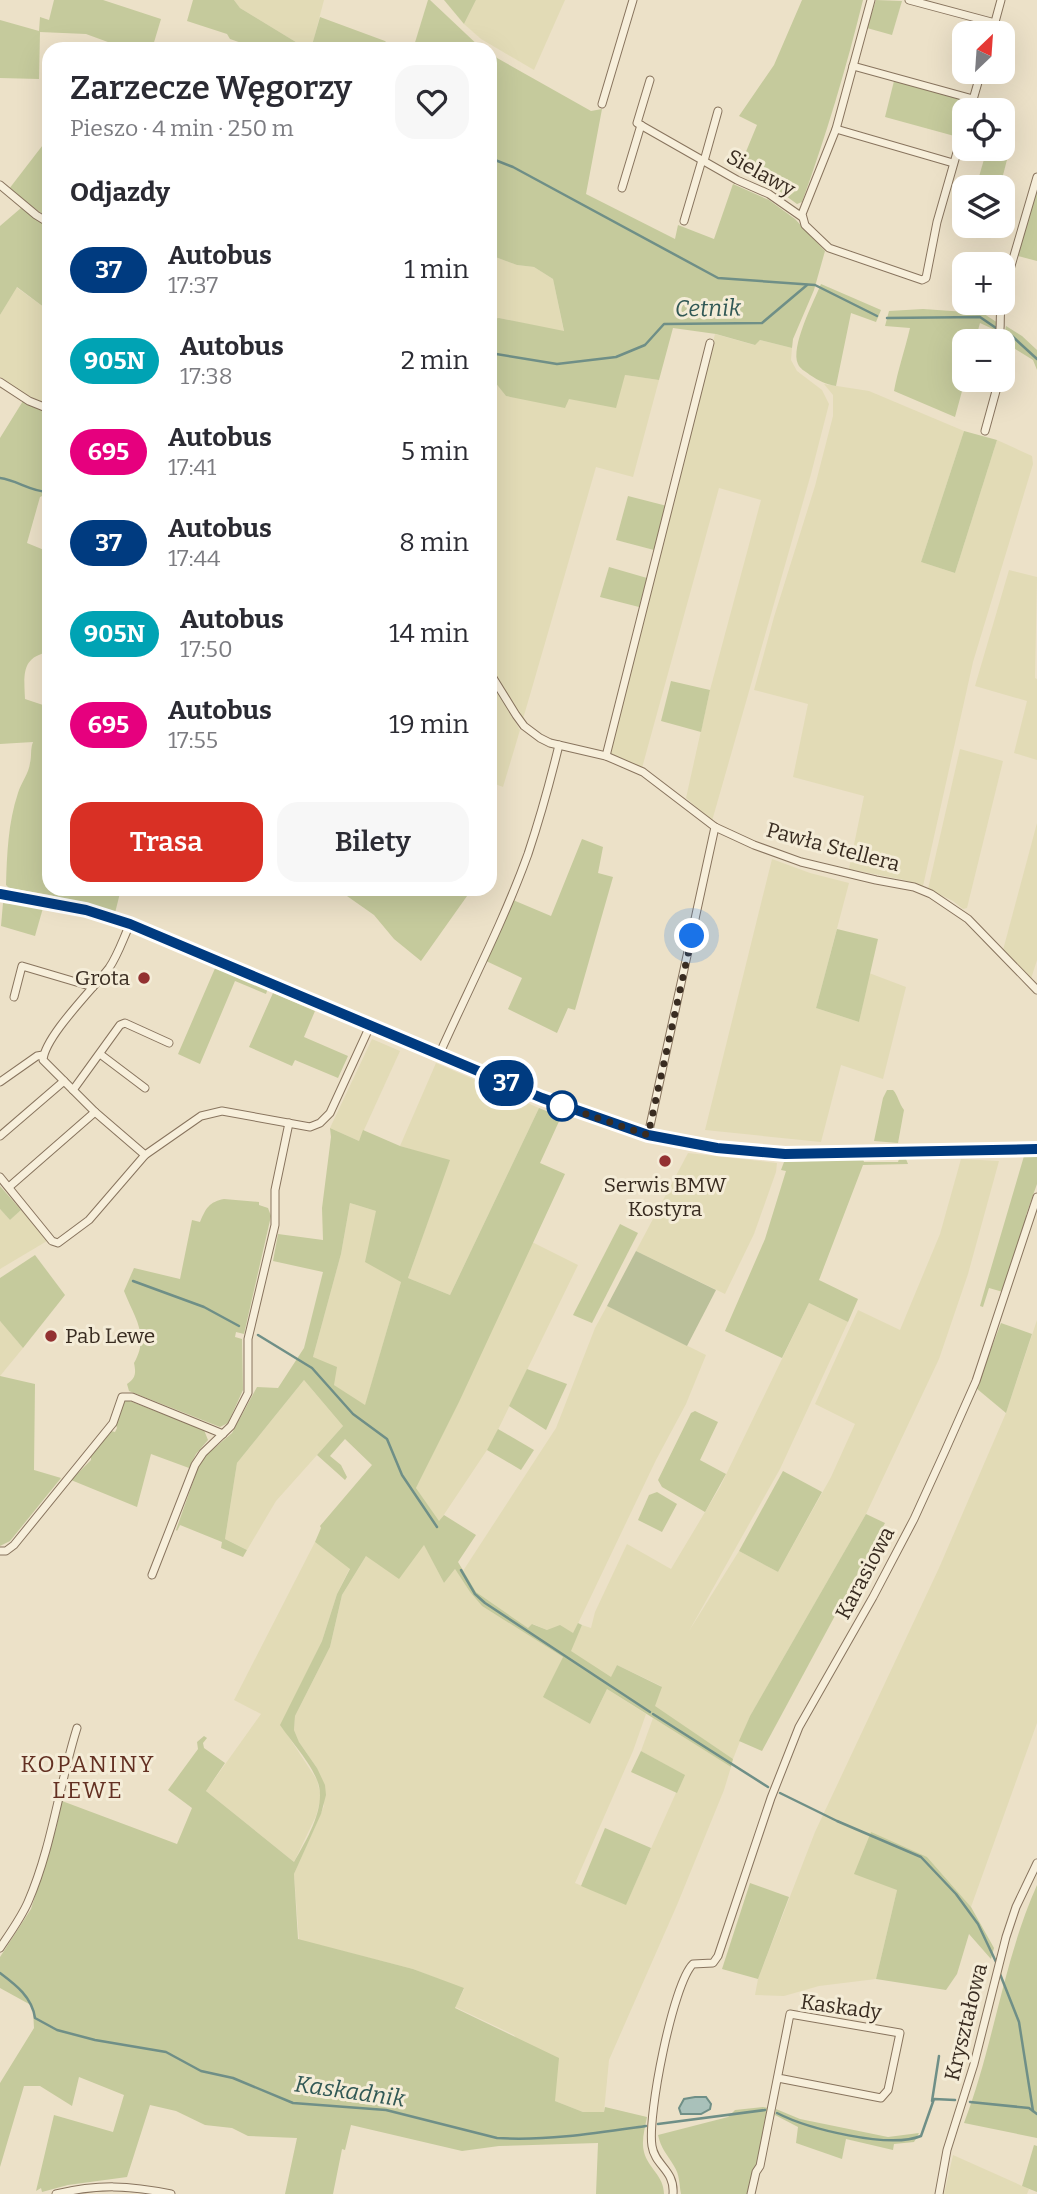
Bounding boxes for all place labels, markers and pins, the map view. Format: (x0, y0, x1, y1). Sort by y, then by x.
place label: Grota (75, 965, 131, 991)
marker: Grota (136, 970, 152, 986)
unlabelled marker (547, 1091, 577, 1121)
marker: Serwis BMW Kostyra (657, 1153, 673, 1169)
place label: Serwis BMW Kostyra (603, 1172, 727, 1222)
place label: Pab Lewe (65, 1323, 155, 1349)
marker: Pab Lewe (43, 1328, 59, 1344)

